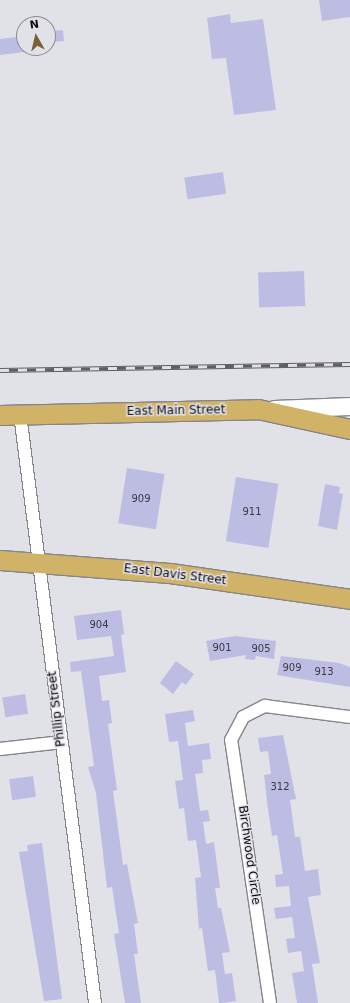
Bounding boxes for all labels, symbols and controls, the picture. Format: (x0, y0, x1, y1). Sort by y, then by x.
north arrow (16, 16, 56, 56)
text: N (29, 18, 40, 32)
street label: East Main Street (127, 403, 225, 419)
house number: 909 (131, 493, 151, 505)
house number: 911 (242, 506, 262, 518)
street label: East Davis Street (123, 562, 227, 588)
house number: 904 (89, 619, 109, 631)
house number: 901 (212, 642, 232, 654)
house number: 905 (251, 643, 271, 655)
house number: 909 (282, 662, 302, 674)
house number: 913 (314, 666, 334, 678)
street label: Phillip Street (45, 670, 69, 748)
house number: 312 (270, 781, 290, 793)
street label: Birchwood Circle (235, 804, 263, 906)

